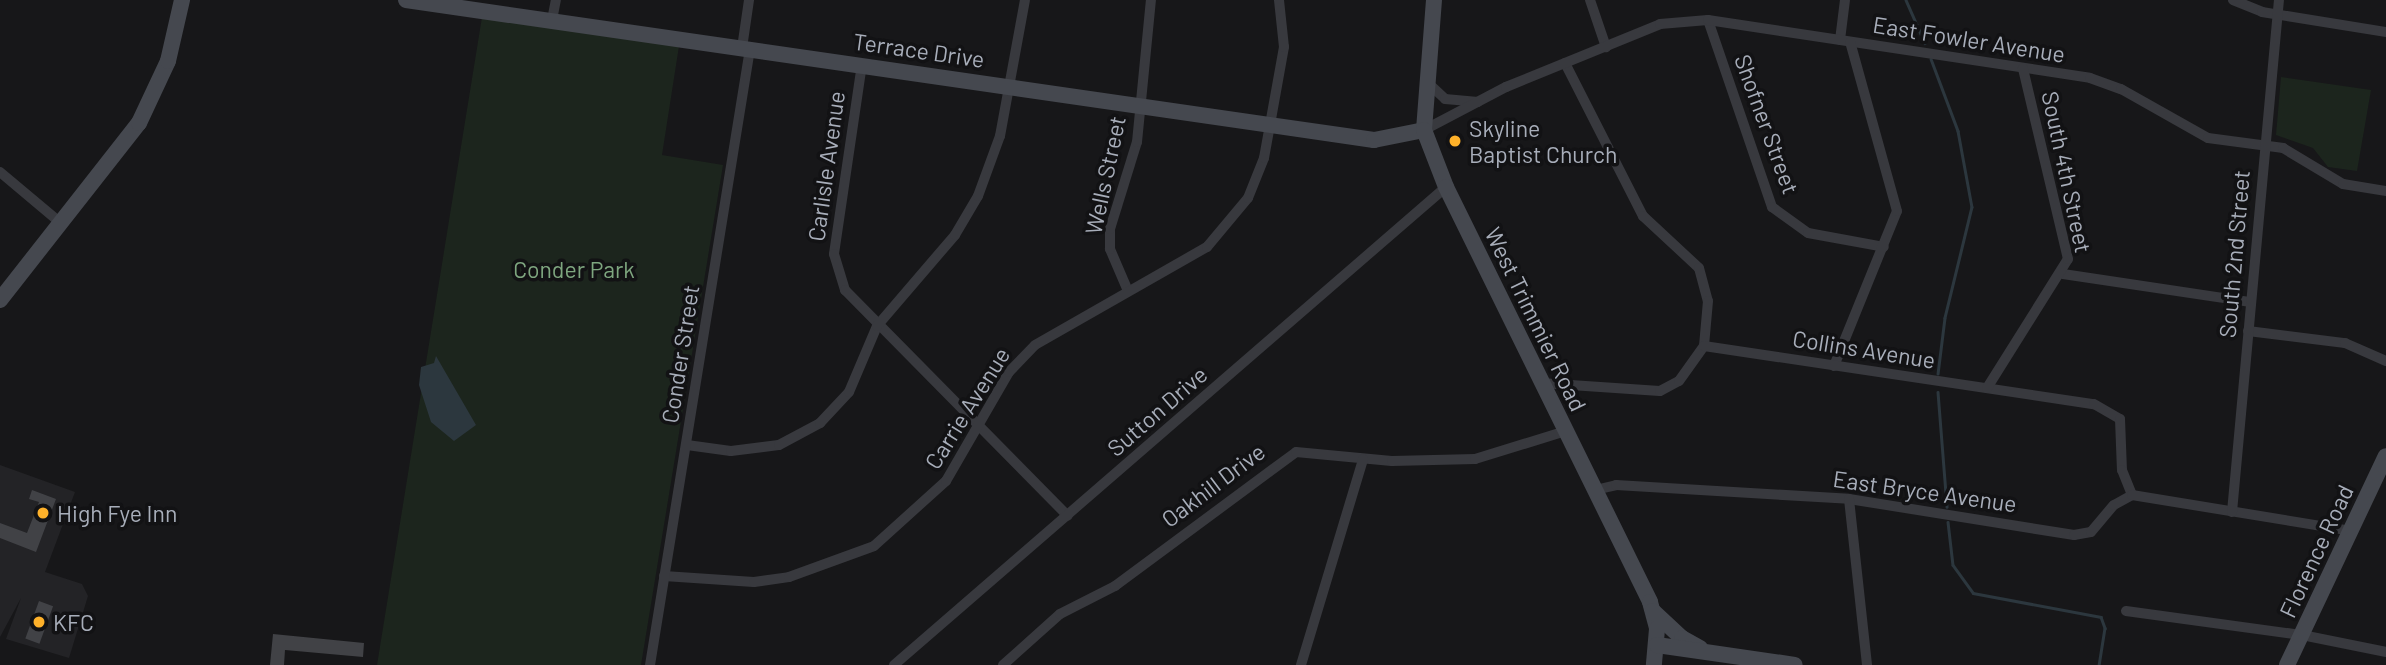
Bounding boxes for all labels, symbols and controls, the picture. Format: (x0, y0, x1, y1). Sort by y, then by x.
street label: East Fowler Avenue (1871, 10, 2067, 68)
street label: Terrace Drive (852, 27, 986, 73)
street label: Shofner Street (1729, 50, 1805, 198)
street label: Carlisle Avenue (802, 89, 850, 243)
street label: South 4th Street (2036, 89, 2098, 255)
street label: Wells Street (1079, 113, 1131, 237)
place label: Skyline Baptist Church (1469, 114, 1617, 168)
marker: Skyline Baptist Church (1447, 133, 1463, 149)
street label: South 2nd Street (2213, 169, 2255, 339)
street label: West Trimmier Road (1479, 223, 1593, 415)
park label: Conder Park (513, 255, 635, 283)
street label: Conder Street (655, 283, 705, 425)
street label: Collins Avenue (1791, 324, 1937, 374)
street label: Carrie Avenue (919, 342, 1015, 474)
street label: Sutton Drive (1102, 360, 1212, 462)
street label: Oakhill Drive (1156, 437, 1270, 533)
street label: East Bryce Avenue (1831, 464, 2019, 518)
street label: Florence Road (2273, 480, 2359, 622)
place label: High Fye Inn (57, 499, 177, 527)
marker: High Fye Inn (35, 505, 51, 521)
place label: KFC (53, 608, 94, 636)
marker: KFC (31, 614, 47, 630)

